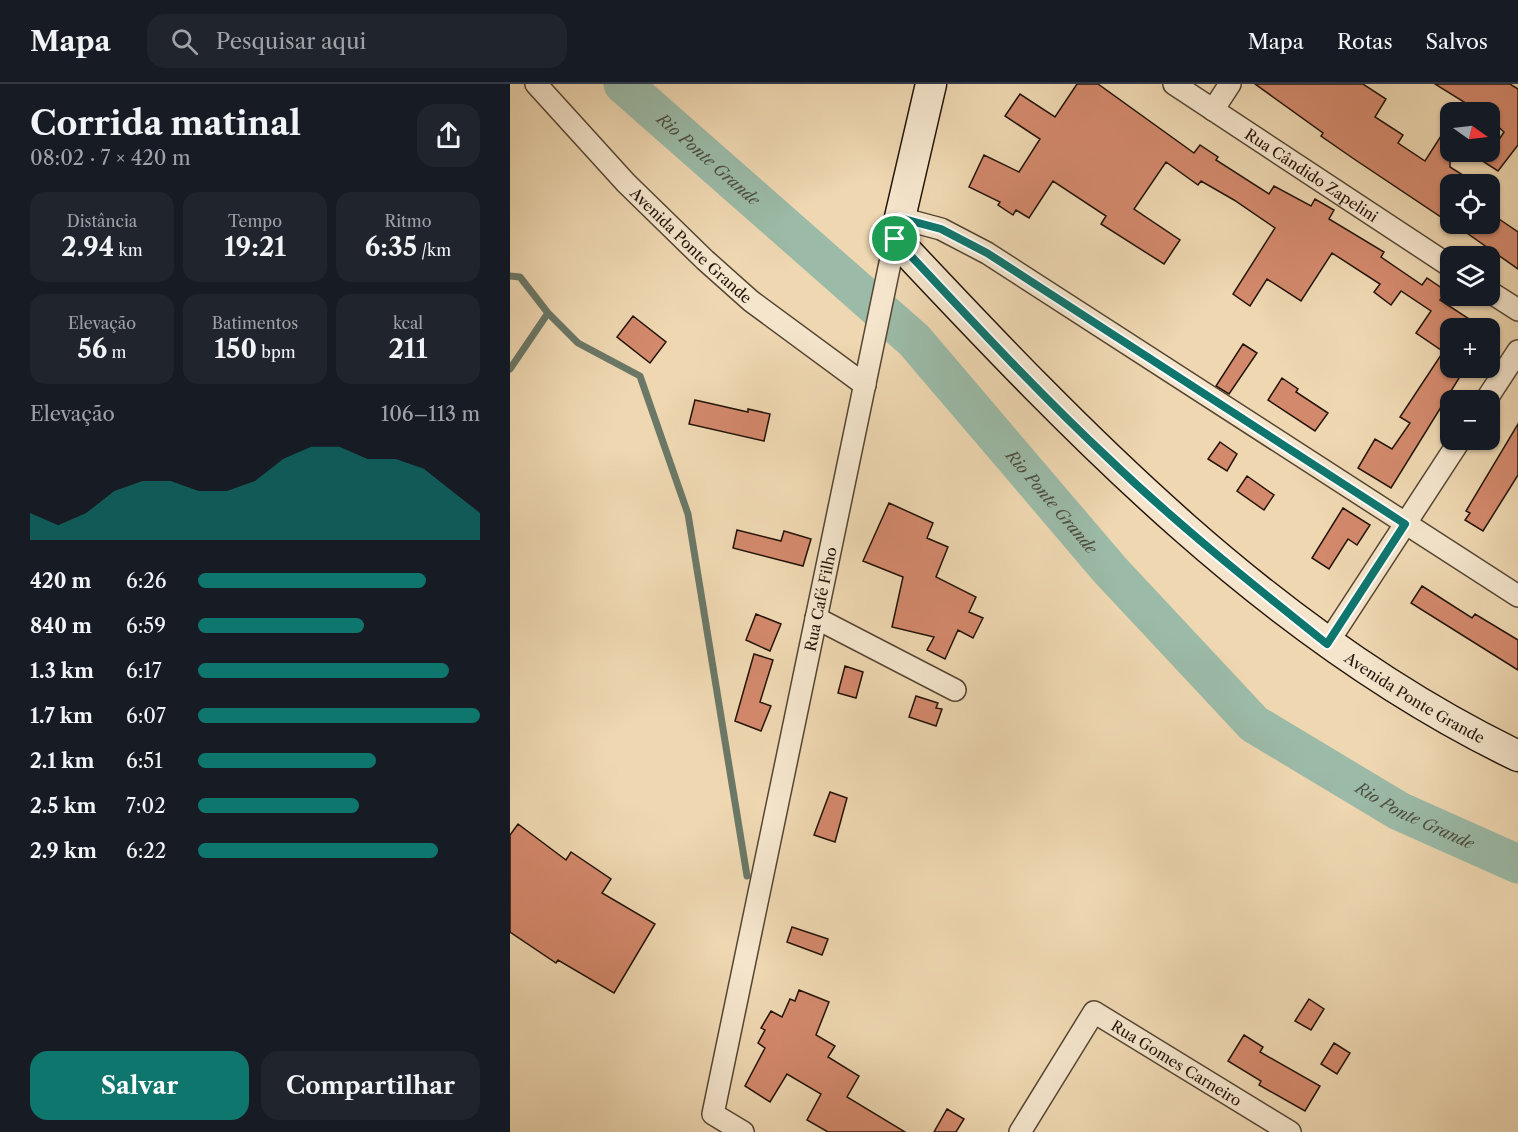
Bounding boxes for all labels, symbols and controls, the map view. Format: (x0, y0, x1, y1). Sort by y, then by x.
search box (147, 14, 567, 68)
text: Mapa (30, 24, 111, 58)
icon: search (168, 25, 201, 58)
text: Pesquisar aqui (216, 28, 366, 55)
text: Mapa (1248, 29, 1304, 54)
text: Rotas (1337, 29, 1393, 54)
text: Salvos (1426, 29, 1488, 54)
north arrow (1440, 102, 1500, 162)
map controls (1440, 102, 1500, 450)
text: Corrida matinal (30, 103, 301, 144)
button: share (417, 104, 480, 167)
water label: Rio Ponte Grande (652, 108, 765, 211)
street label: Rua Cândido Zapelini (1242, 124, 1382, 226)
text: 08:02 · 7 × 420 m (30, 146, 191, 170)
button: locate (1440, 174, 1500, 234)
street label: Avenida Ponte Grande (626, 183, 756, 307)
text: Distância (67, 211, 137, 231)
text: Tempo (228, 211, 282, 231)
text: Ritmo (385, 211, 431, 231)
pin (869, 213, 920, 264)
icon: arrive (878, 222, 911, 255)
text: 2.94 (61, 231, 114, 263)
text: 19:21 (224, 231, 286, 263)
text: 6:35 (365, 231, 417, 263)
text: km (114, 240, 143, 260)
text: /km (417, 240, 451, 260)
button: layers (1440, 246, 1500, 306)
text: Elevação (68, 313, 136, 333)
text: Batimentos (212, 313, 298, 333)
text: kcal (393, 313, 423, 333)
button: + (1440, 318, 1500, 378)
text: 56 (77, 333, 107, 365)
text: 150 (214, 333, 257, 365)
text: 211 (389, 333, 427, 365)
text: m (107, 342, 127, 362)
text: bpm (257, 342, 296, 362)
button: − (1440, 390, 1500, 450)
text: Elevação (30, 402, 115, 426)
text: 106–113 m (381, 402, 480, 426)
water label: Rio Ponte Grande (1001, 444, 1102, 559)
street label: Rua Café Filho (800, 545, 840, 653)
text: 420 m (30, 569, 91, 593)
text: 6:26 (126, 569, 167, 593)
text: 840 m (30, 614, 92, 638)
text: 6:59 (126, 614, 166, 638)
street label: Avenida Ponte Grande (1341, 647, 1488, 747)
text: 1.3 km (30, 659, 94, 683)
text: 6:17 (126, 659, 162, 683)
text: 1.7 km (30, 704, 93, 728)
text: 6:07 (126, 704, 166, 728)
text: 2.1 km (30, 749, 94, 773)
text: 6:51 (126, 749, 163, 773)
water label: Rio Ponte Grande (1350, 776, 1479, 854)
text: 2.5 km (30, 794, 97, 818)
text: 7:02 (126, 794, 166, 818)
text: 2.9 km (30, 839, 97, 863)
text: 6:22 (126, 839, 166, 863)
street label: Rua Gomes Carneiro (1108, 1015, 1246, 1110)
button: Salvar (30, 1051, 249, 1120)
button: Compartilhar (261, 1051, 480, 1120)

